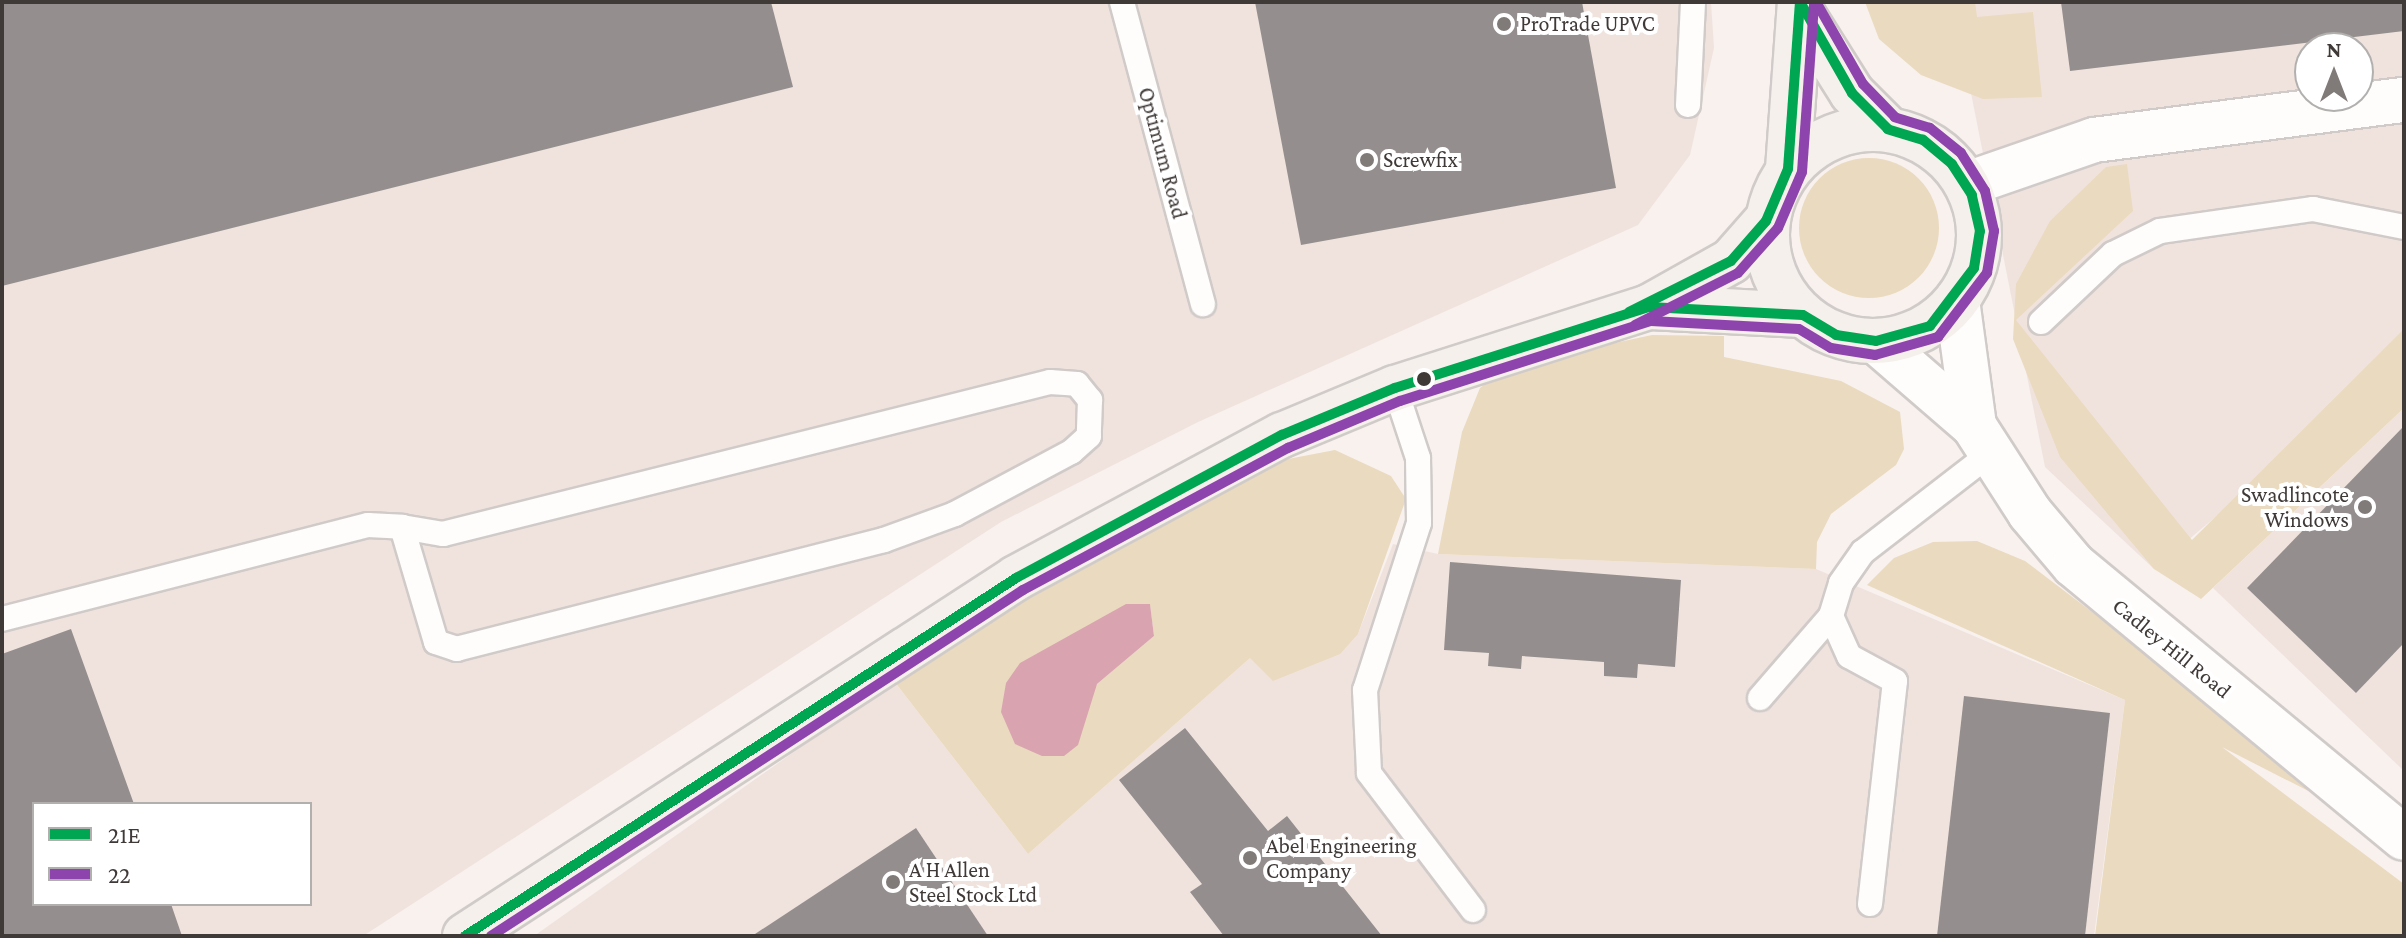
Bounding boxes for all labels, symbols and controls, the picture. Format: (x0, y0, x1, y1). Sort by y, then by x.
place label: ProTrade UPVC (1520, 11, 1655, 37)
marker: ProTrade UPVC (1495, 15, 1513, 33)
north arrow (2294, 32, 2374, 112)
text: N (2327, 37, 2342, 62)
street label: Optimum Road (1133, 84, 1193, 222)
place label: Screwfix (1383, 147, 1458, 173)
marker: Screwfix (1358, 151, 1376, 169)
unlabelled marker (1416, 371, 1432, 387)
place label: Swadlincote Windows (2241, 481, 2349, 532)
marker: Swadlincote Windows (2356, 498, 2374, 516)
street label: Cadley Hill Road (2107, 592, 2237, 704)
legend (32, 802, 312, 906)
text: 21E (108, 821, 140, 848)
place label: Abel Engineering Company (1266, 832, 1417, 884)
marker: Abel Engineering Company (1241, 849, 1259, 867)
place label: A H Allen Steel Stock Ltd (909, 856, 1037, 908)
text: 22 (108, 861, 131, 888)
marker: A H Allen Steel Stock Ltd (884, 873, 902, 891)

